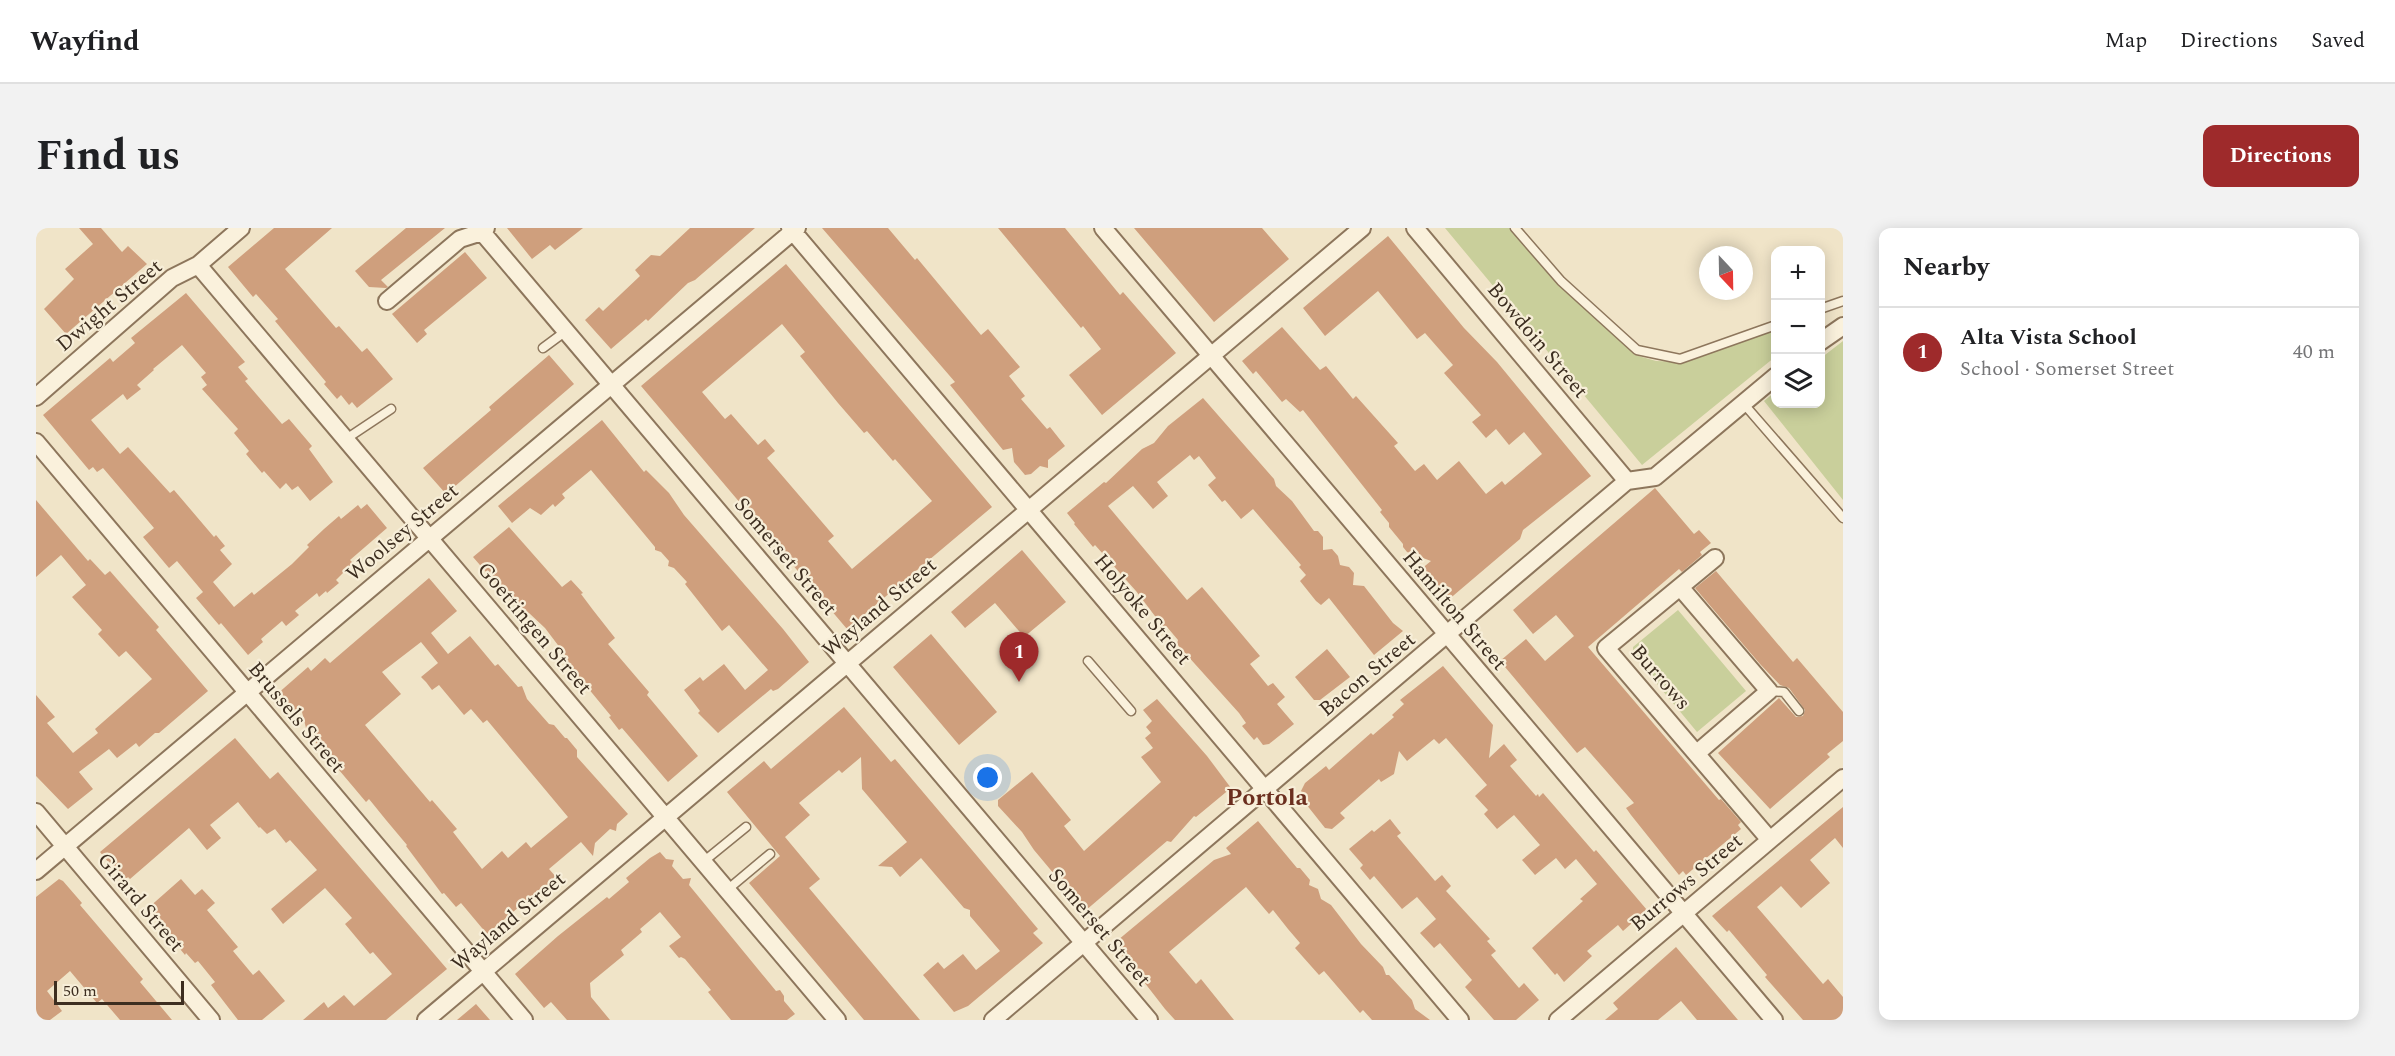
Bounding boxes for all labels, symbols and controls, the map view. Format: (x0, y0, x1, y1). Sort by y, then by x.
text: Wayfind (30, 20, 139, 63)
text: Map (2105, 25, 2147, 57)
text: Directions (2180, 25, 2278, 57)
text: Saved (2311, 25, 2365, 57)
text: Find us (36, 125, 180, 188)
button: Directions (2203, 125, 2359, 187)
north arrow (1699, 246, 1753, 300)
map controls (1771, 246, 1825, 408)
button: + (1771, 246, 1825, 300)
text: Nearby (1903, 247, 1989, 287)
street label: Dwight Street (49, 252, 170, 360)
street label: Bowdoin Street (1479, 275, 1596, 406)
button: − (1771, 300, 1825, 354)
text: Alta Vista School (1960, 321, 2137, 354)
text: 1 (1917, 337, 1928, 367)
text: 40 m (2293, 337, 2335, 367)
button: layers (1771, 354, 1825, 408)
text: School · Somerset Street (1960, 354, 2174, 384)
street label: Woolsey Street (339, 476, 466, 590)
street label: Somerset Street (726, 490, 845, 623)
street label: Hamilton Street (1394, 543, 1514, 678)
street label: Holyoke Street (1086, 547, 1199, 673)
street label: Wayland Street (815, 550, 944, 665)
street label: Goettingen Street (469, 555, 600, 702)
street label: Bacon Street (1312, 625, 1423, 725)
pin: 1 (1000, 632, 1038, 682)
street label: Burrows (1622, 638, 1698, 718)
street label: Brussels Street (240, 655, 353, 781)
your location (973, 763, 1002, 792)
district label: Portola (1226, 780, 1309, 816)
street label: Burrows Street (1623, 826, 1750, 940)
street label: Girard Street (89, 846, 192, 960)
street label: Somerset Street (1040, 861, 1159, 994)
street label: Wayland Street (444, 864, 573, 979)
scale bar (54, 978, 184, 1006)
text: 50 m (63, 979, 97, 1003)

